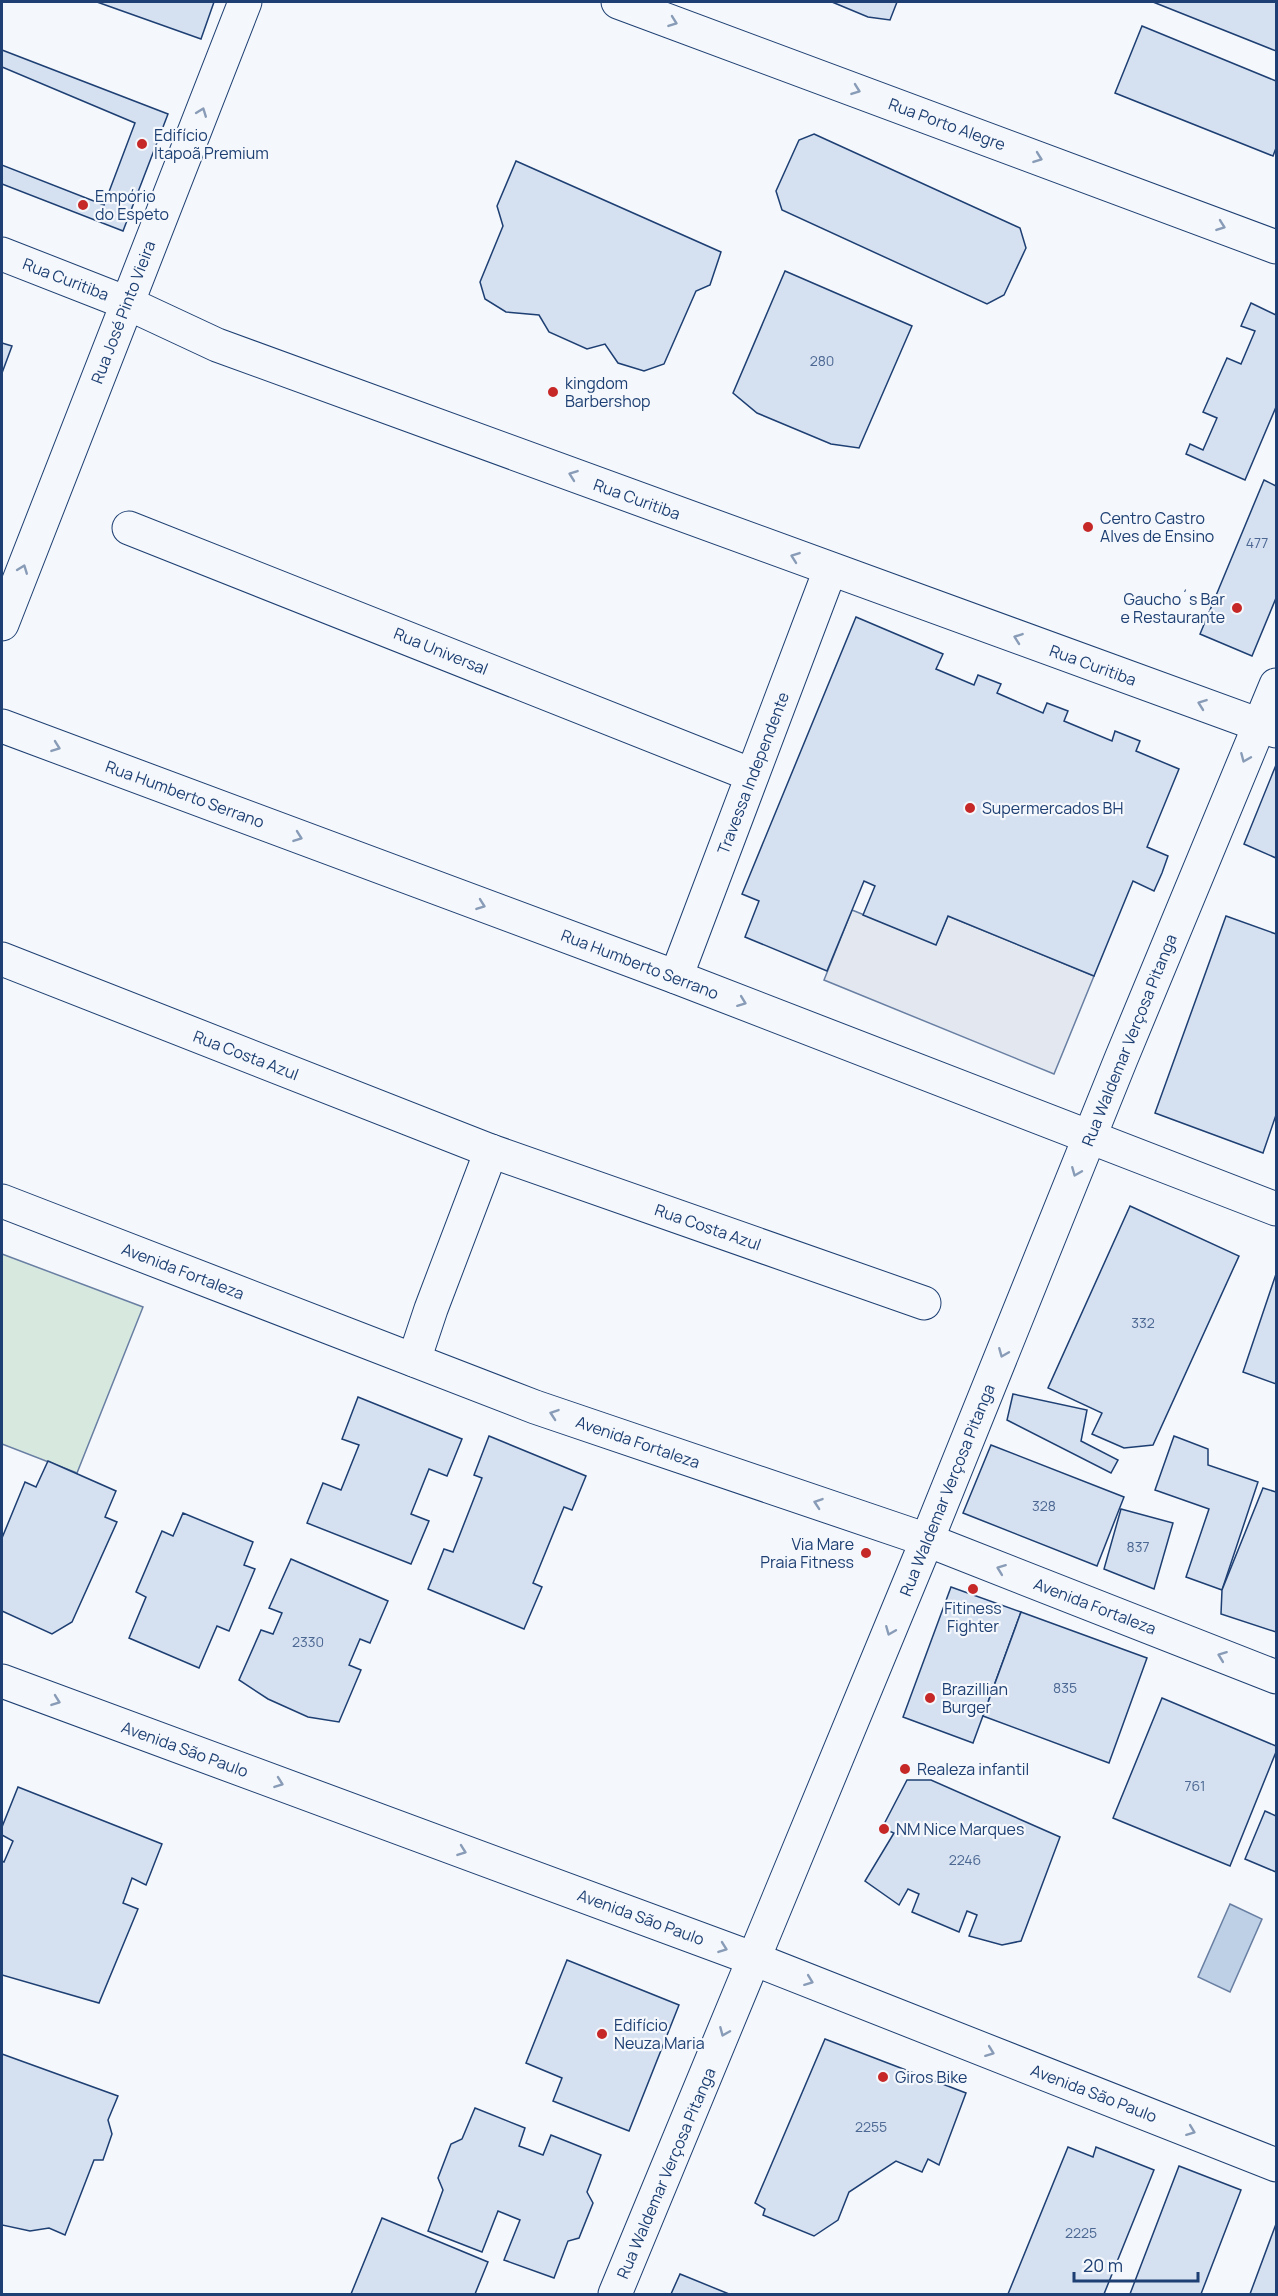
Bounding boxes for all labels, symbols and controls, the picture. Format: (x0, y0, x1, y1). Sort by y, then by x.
one-way arrow (667, 15, 678, 27)
one-way arrow (849, 83, 860, 95)
street label: Rua Porto Alegre (885, 93, 1009, 155)
one-way arrow (195, 107, 207, 118)
place label: Edifício Itapoã Premium (154, 124, 269, 164)
marker: Edifício Itapoã Premium (135, 137, 149, 151)
one-way arrow (1032, 151, 1043, 163)
place label: Empório do Espeto (95, 185, 169, 225)
marker: Empório do Espeto (76, 198, 90, 212)
one-way arrow (1215, 219, 1226, 231)
street label: Rua José Pinto Vieira (86, 237, 160, 387)
street label: Rua Curitiba (20, 252, 112, 306)
house number: 280 (810, 351, 834, 370)
place label: kingdom Barbershop (565, 372, 651, 412)
marker: kingdom Barbershop (546, 385, 560, 399)
one-way arrow (568, 470, 579, 483)
street label: Rua Curitiba (591, 473, 683, 525)
place label: Centro Castro Alves de Ensino (1100, 507, 1214, 547)
marker: Centro Castro Alves de Ensino (1081, 520, 1095, 534)
house number: 477 (1246, 533, 1268, 552)
one-way arrow (791, 552, 802, 564)
one-way arrow (16, 564, 28, 575)
place label: Gaucho´s Bar e Restaurante (1121, 588, 1225, 628)
marker: Gaucho´s Bar e Restaurante (1230, 601, 1244, 615)
street label: Rua Universal (391, 622, 491, 680)
one-way arrow (1013, 632, 1024, 645)
street label: Rua Curitiba (1047, 639, 1139, 691)
street label: Travessa Independente (712, 689, 794, 857)
one-way arrow (1197, 698, 1208, 711)
one-way arrow (50, 739, 61, 752)
one-way arrow (1240, 752, 1252, 763)
street label: Rua Humberto Serrano (103, 755, 267, 833)
place label: Supermercados BH (982, 797, 1123, 819)
marker: Supermercados BH (963, 801, 977, 815)
one-way arrow (292, 829, 303, 842)
one-way arrow (475, 897, 486, 910)
street label: Rua Humberto Serrano (558, 924, 722, 1004)
street label: Rua Waldemar Verçosa Pitanga (1076, 931, 1182, 1149)
one-way arrow (736, 995, 747, 1008)
street label: Rua Costa Azul (190, 1025, 302, 1085)
one-way arrow (1070, 1166, 1083, 1177)
street label: Rua Costa Azul (652, 1198, 764, 1256)
street label: Avenida Fortaleza (119, 1238, 247, 1304)
house number: 332 (1131, 1313, 1155, 1332)
one-way arrow (998, 1346, 1010, 1357)
street label: Rua Waldemar Verçosa Pitanga (894, 1381, 1000, 1599)
one-way arrow (549, 1408, 560, 1421)
street label: Avenida Fortaleza (573, 1411, 703, 1473)
house number: 328 (1032, 1496, 1056, 1515)
one-way arrow (813, 1498, 824, 1511)
place label: Via Mare Praia Fitness (760, 1533, 854, 1573)
house number: 837 (1127, 1537, 1149, 1556)
marker: Via Mare Praia Fitness (859, 1546, 873, 1560)
one-way arrow (996, 1564, 1007, 1577)
street label: Avenida Fortaleza (1031, 1573, 1159, 1639)
marker: Fitiness Fighter (966, 1582, 980, 1596)
place label: Fitiness Fighter (944, 1597, 1002, 1637)
one-way arrow (885, 1624, 897, 1635)
house number: 2330 (292, 1632, 324, 1651)
one-way arrow (1217, 1650, 1228, 1663)
place label: Brazillian Burger (942, 1678, 1008, 1718)
house number: 835 (1053, 1678, 1077, 1697)
marker: Brazillian Burger (923, 1691, 937, 1705)
one-way arrow (51, 1694, 61, 1707)
street label: Avenida São Paulo (118, 1716, 252, 1782)
place label: Realeza infantil (917, 1758, 1029, 1780)
marker: Realeza infantil (898, 1762, 912, 1776)
one-way arrow (273, 1776, 284, 1789)
house number: 761 (1185, 1776, 1205, 1795)
place label: NM Nice Marques (896, 1818, 1024, 1840)
marker: NM Nice Marques (877, 1822, 891, 1836)
one-way arrow (455, 1844, 466, 1856)
house number: 2246 (949, 1850, 981, 1869)
street label: Avenida São Paulo (574, 1884, 708, 1950)
one-way arrow (717, 1940, 728, 1953)
one-way arrow (803, 1973, 814, 1986)
place label: Edifício Neuza Maria (614, 2014, 705, 2054)
one-way arrow (719, 2026, 731, 2037)
marker: Edifício Neuza Maria (595, 2027, 609, 2041)
one-way arrow (984, 2045, 995, 2057)
street label: Avenida São Paulo (1028, 2059, 1160, 2127)
street label: Rua Waldemar Verçosa Pitanga (611, 2064, 721, 2282)
place label: Giros Bike (895, 2066, 967, 2088)
marker: Giros Bike (876, 2070, 890, 2084)
house number: 2255 (855, 2117, 887, 2136)
one-way arrow (1185, 2124, 1196, 2136)
house number: 2225 (1065, 2223, 1097, 2242)
scale bar (1074, 2245, 1198, 2283)
text: 20 m (1083, 2253, 1123, 2277)

